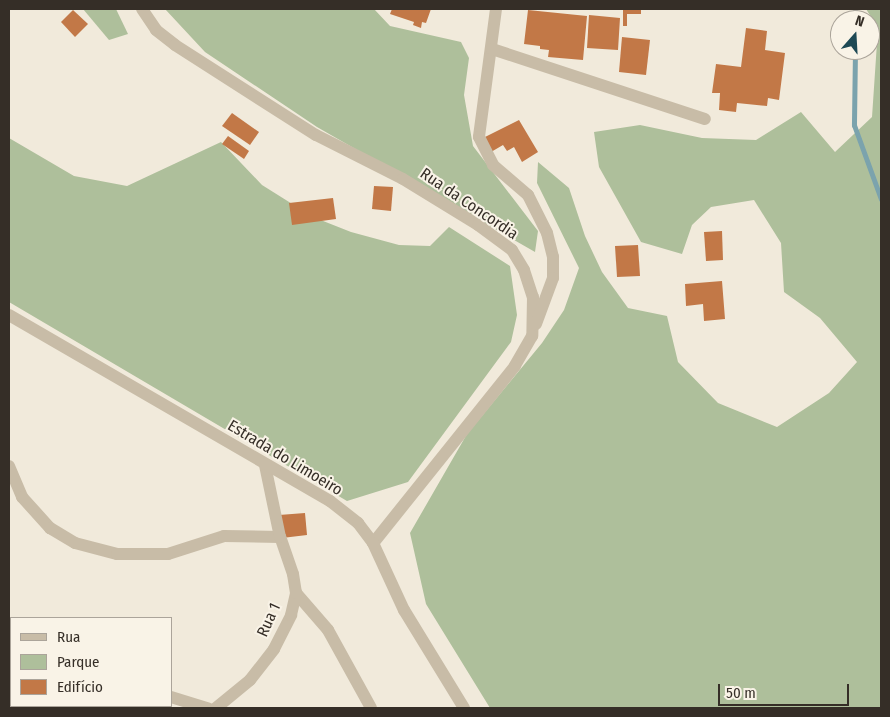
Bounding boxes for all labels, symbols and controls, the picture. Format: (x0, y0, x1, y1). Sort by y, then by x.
north arrow (830, 10, 880, 60)
text: N (853, 12, 866, 31)
street label: Rua da Concordia (416, 164, 522, 244)
street label: Estrada do Limoeiro (224, 416, 346, 500)
street label: Rua 1 (253, 600, 285, 640)
legend (10, 617, 172, 707)
text: Rua (57, 628, 80, 646)
text: Parque (57, 653, 100, 671)
scale bar (720, 674, 851, 706)
text: Edifício (57, 678, 103, 696)
text: 50 m (726, 684, 756, 702)

